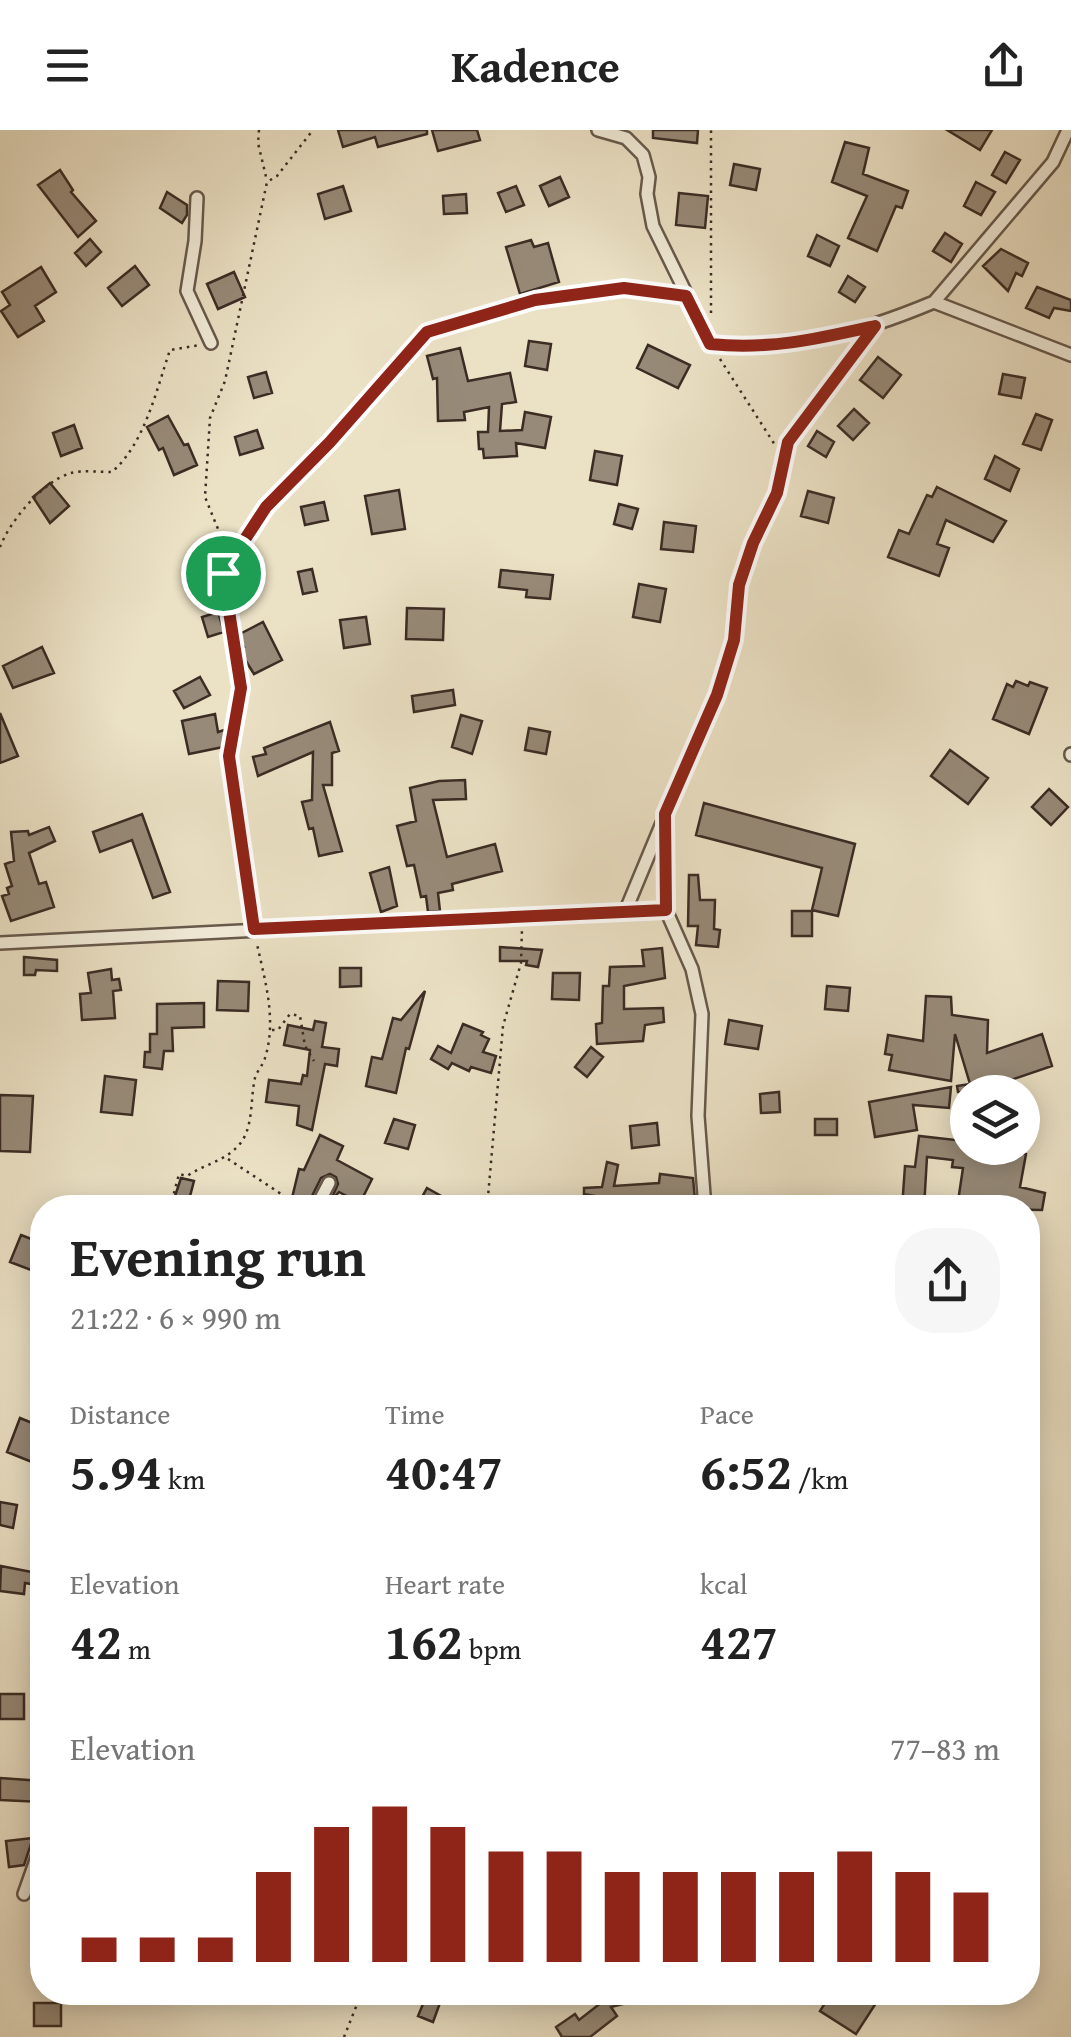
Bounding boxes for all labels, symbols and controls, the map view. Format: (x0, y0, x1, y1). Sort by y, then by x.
text: Kadence (451, 33, 620, 98)
icon: menu (40, 38, 95, 93)
icon: share (976, 38, 1031, 93)
pin (181, 531, 266, 616)
icon: arrive (196, 546, 251, 601)
map controls (950, 1075, 1040, 1165)
button: layers (950, 1075, 1040, 1165)
text: Evening run (70, 1216, 366, 1296)
button: share (895, 1228, 1000, 1333)
text: 21:22 · 6 × 990 m (70, 1294, 281, 1341)
text: Distance (70, 1393, 170, 1434)
text: Time (385, 1393, 445, 1434)
text: Pace (700, 1393, 754, 1434)
text: 5.94 (70, 1434, 162, 1507)
text: 40:47 (385, 1434, 503, 1507)
text: 6:52 (700, 1434, 792, 1507)
text: km (162, 1458, 205, 1499)
text: /km (792, 1458, 848, 1499)
text: Elevation (70, 1563, 180, 1604)
text: Heart rate (385, 1563, 505, 1604)
text: kcal (700, 1563, 748, 1604)
text: 42 (70, 1604, 122, 1677)
text: 162 (385, 1604, 463, 1677)
text: 427 (700, 1604, 778, 1677)
text: m (122, 1628, 151, 1669)
text: bpm (463, 1628, 521, 1669)
text: Elevation (70, 1725, 195, 1772)
text: 77–83 m (890, 1725, 1000, 1772)

